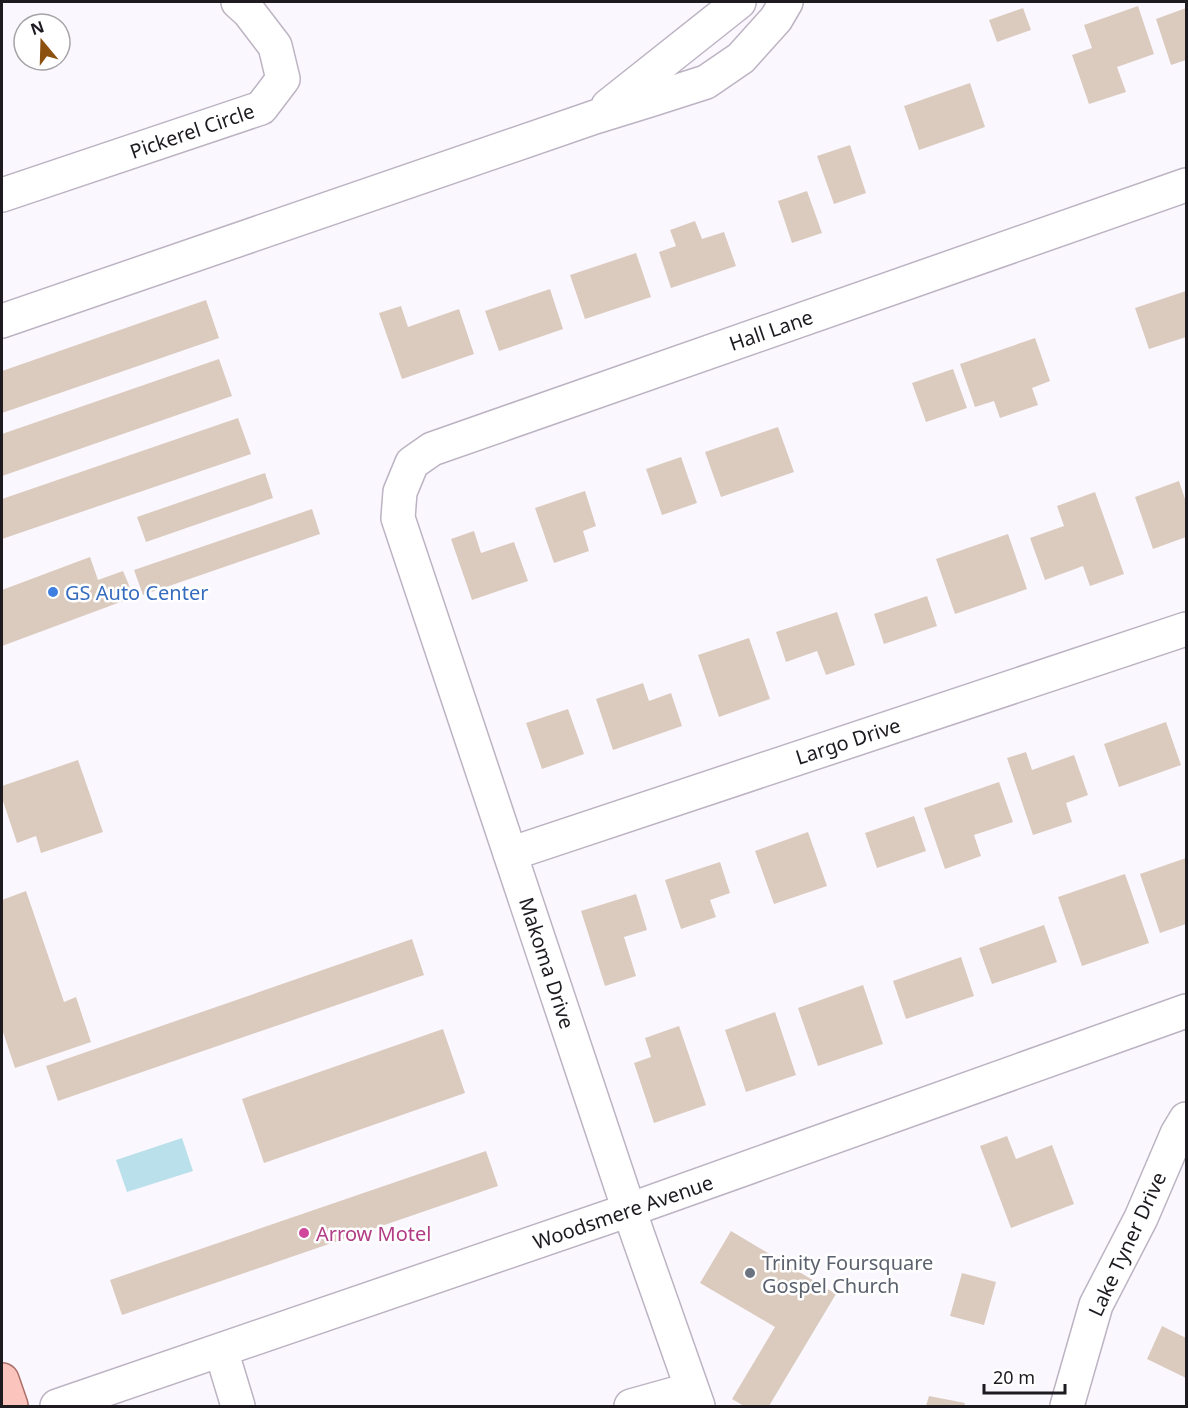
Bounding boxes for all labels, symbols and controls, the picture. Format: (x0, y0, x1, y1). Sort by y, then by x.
north arrow (12, 12, 72, 72)
text: N (27, 15, 47, 40)
street label: Pickerel Circle (126, 97, 258, 165)
street label: Hall Lane (726, 303, 816, 357)
place label: GS Auto Center (65, 579, 208, 606)
marker: GS Auto Center (46, 585, 60, 599)
street label: Largo Drive (792, 711, 904, 771)
street label: Makoma Drive (513, 894, 581, 1032)
street label: Lake Tyner Drive (1082, 1167, 1172, 1321)
street label: Woodsmere Avenue (529, 1168, 717, 1256)
place label: Arrow Motel (316, 1220, 431, 1247)
marker: Arrow Motel (297, 1226, 311, 1240)
place label: Trinity Foursquare Gospel Church (762, 1249, 933, 1299)
marker: Trinity Foursquare Gospel Church (743, 1266, 757, 1280)
scale bar (984, 1357, 1065, 1395)
text: 20 m (993, 1365, 1035, 1389)

